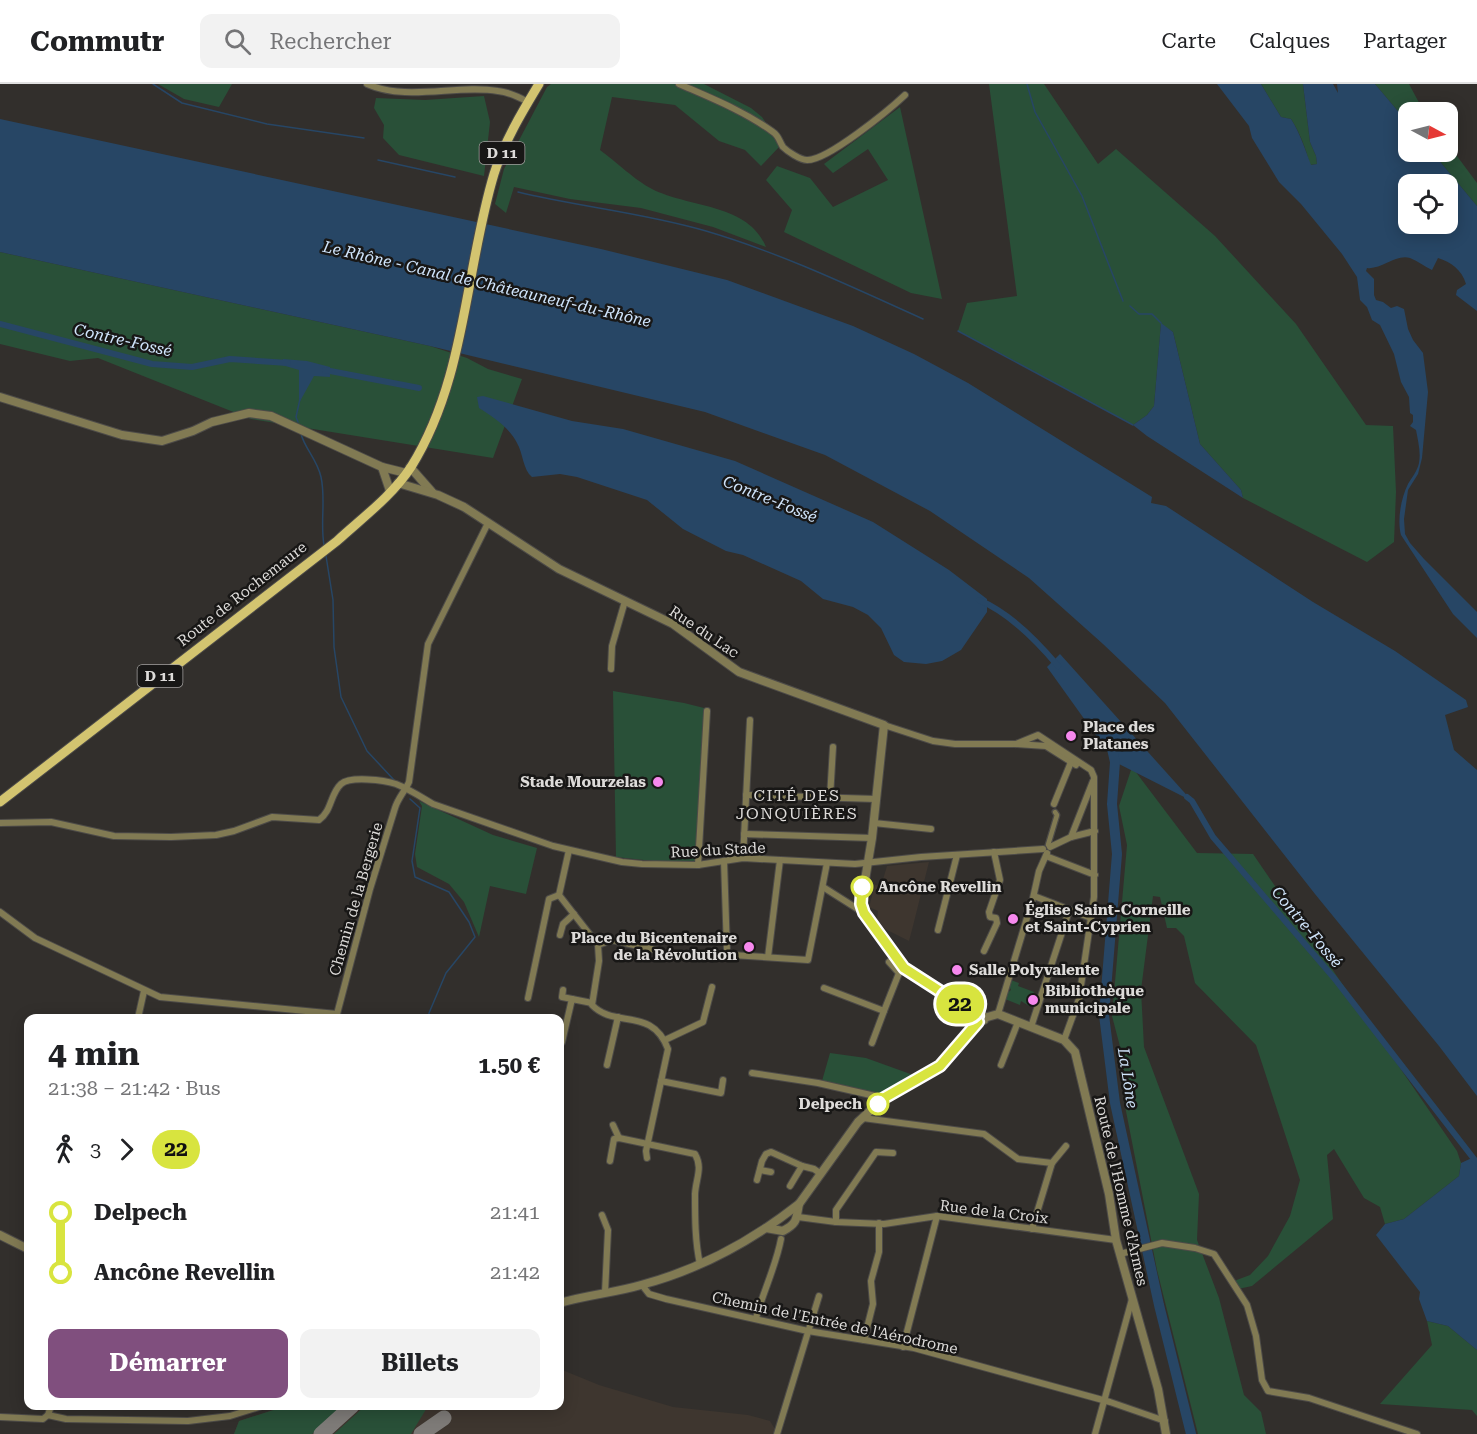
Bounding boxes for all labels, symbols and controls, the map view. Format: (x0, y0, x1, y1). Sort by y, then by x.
search box (200, 14, 620, 68)
text: Commutr (30, 25, 164, 58)
icon: search (221, 25, 254, 58)
text: Rechercher (269, 29, 392, 54)
text: Carte (1162, 29, 1216, 53)
text: Calques (1249, 29, 1330, 53)
text: Partager (1363, 29, 1447, 53)
north arrow (1398, 102, 1458, 162)
map controls (1398, 102, 1458, 234)
road number: D 11 (480, 142, 524, 164)
button: locate (1398, 174, 1458, 234)
water label: Le Rhône - Canal de Châteauneuf-du-Rhône (320, 237, 653, 331)
water label: Contre-Fossé (72, 320, 174, 360)
water label: Contre-Fossé (720, 471, 820, 527)
street label: Route de Rochemaure (174, 538, 310, 650)
street label: Rue du Lac (666, 602, 742, 662)
road number: D 11 (138, 665, 182, 687)
place label: Place des Platanes (1083, 718, 1155, 753)
marker: Place des Platanes (1064, 729, 1078, 743)
place label: Stade Mourzelas (520, 773, 646, 791)
marker: Stade Mourzelas (651, 775, 665, 789)
district label: CITÉ DES JONQUIÈRES (736, 786, 858, 823)
street label: Chemin de la Bergerie (325, 820, 387, 978)
street label: Rue du Stade (670, 839, 766, 861)
marker: Ancône Revellin (851, 876, 873, 898)
place label: Ancône Revellin (878, 878, 1001, 896)
water label: Contre-Fossé (1268, 883, 1346, 971)
place label: Église Saint-Corneille et Saint-Cyprien (1025, 900, 1191, 936)
marker: Église Saint-Corneille et Saint-Cyprien (1006, 912, 1020, 926)
place label: Place du Bicentenaire de la Révolution (571, 929, 737, 964)
marker: Place du Bicentenaire de la Révolution (742, 940, 756, 954)
place label: Salle Polyvalente (969, 961, 1100, 979)
marker: Salle Polyvalente (950, 963, 964, 977)
place label: Bibliothèque municipale (1045, 982, 1144, 1017)
line badge: 22 (933, 984, 987, 1024)
text: 22 (948, 992, 972, 1016)
marker: Bibliothèque municipale (1026, 993, 1040, 1007)
text: 4 min (48, 1034, 140, 1073)
water label: La Lône (1114, 1045, 1142, 1110)
text: 1.50 € (478, 1053, 540, 1078)
text: 21:38 – 21:42 · Bus (48, 1076, 220, 1100)
marker: Delpech (867, 1093, 889, 1115)
street label: Route de l'Homme d'Armes (1090, 1094, 1152, 1288)
place label: Delpech (799, 1095, 862, 1113)
icon: walk (48, 1133, 81, 1166)
icon: forward (110, 1133, 143, 1166)
text: 3 (90, 1137, 101, 1161)
text: 22 (164, 1137, 188, 1161)
street label: Rue de la Croix (939, 1196, 1050, 1228)
text: Delpech (94, 1200, 187, 1225)
text: 21:41 (490, 1200, 540, 1224)
text: Ancône Revellin (94, 1260, 275, 1285)
text: 21:42 (490, 1260, 540, 1284)
street label: Chemin de l'Entrée de l'Aérodrome (710, 1288, 960, 1358)
button: Démarrer (48, 1329, 288, 1398)
button: Billets (300, 1329, 540, 1398)

